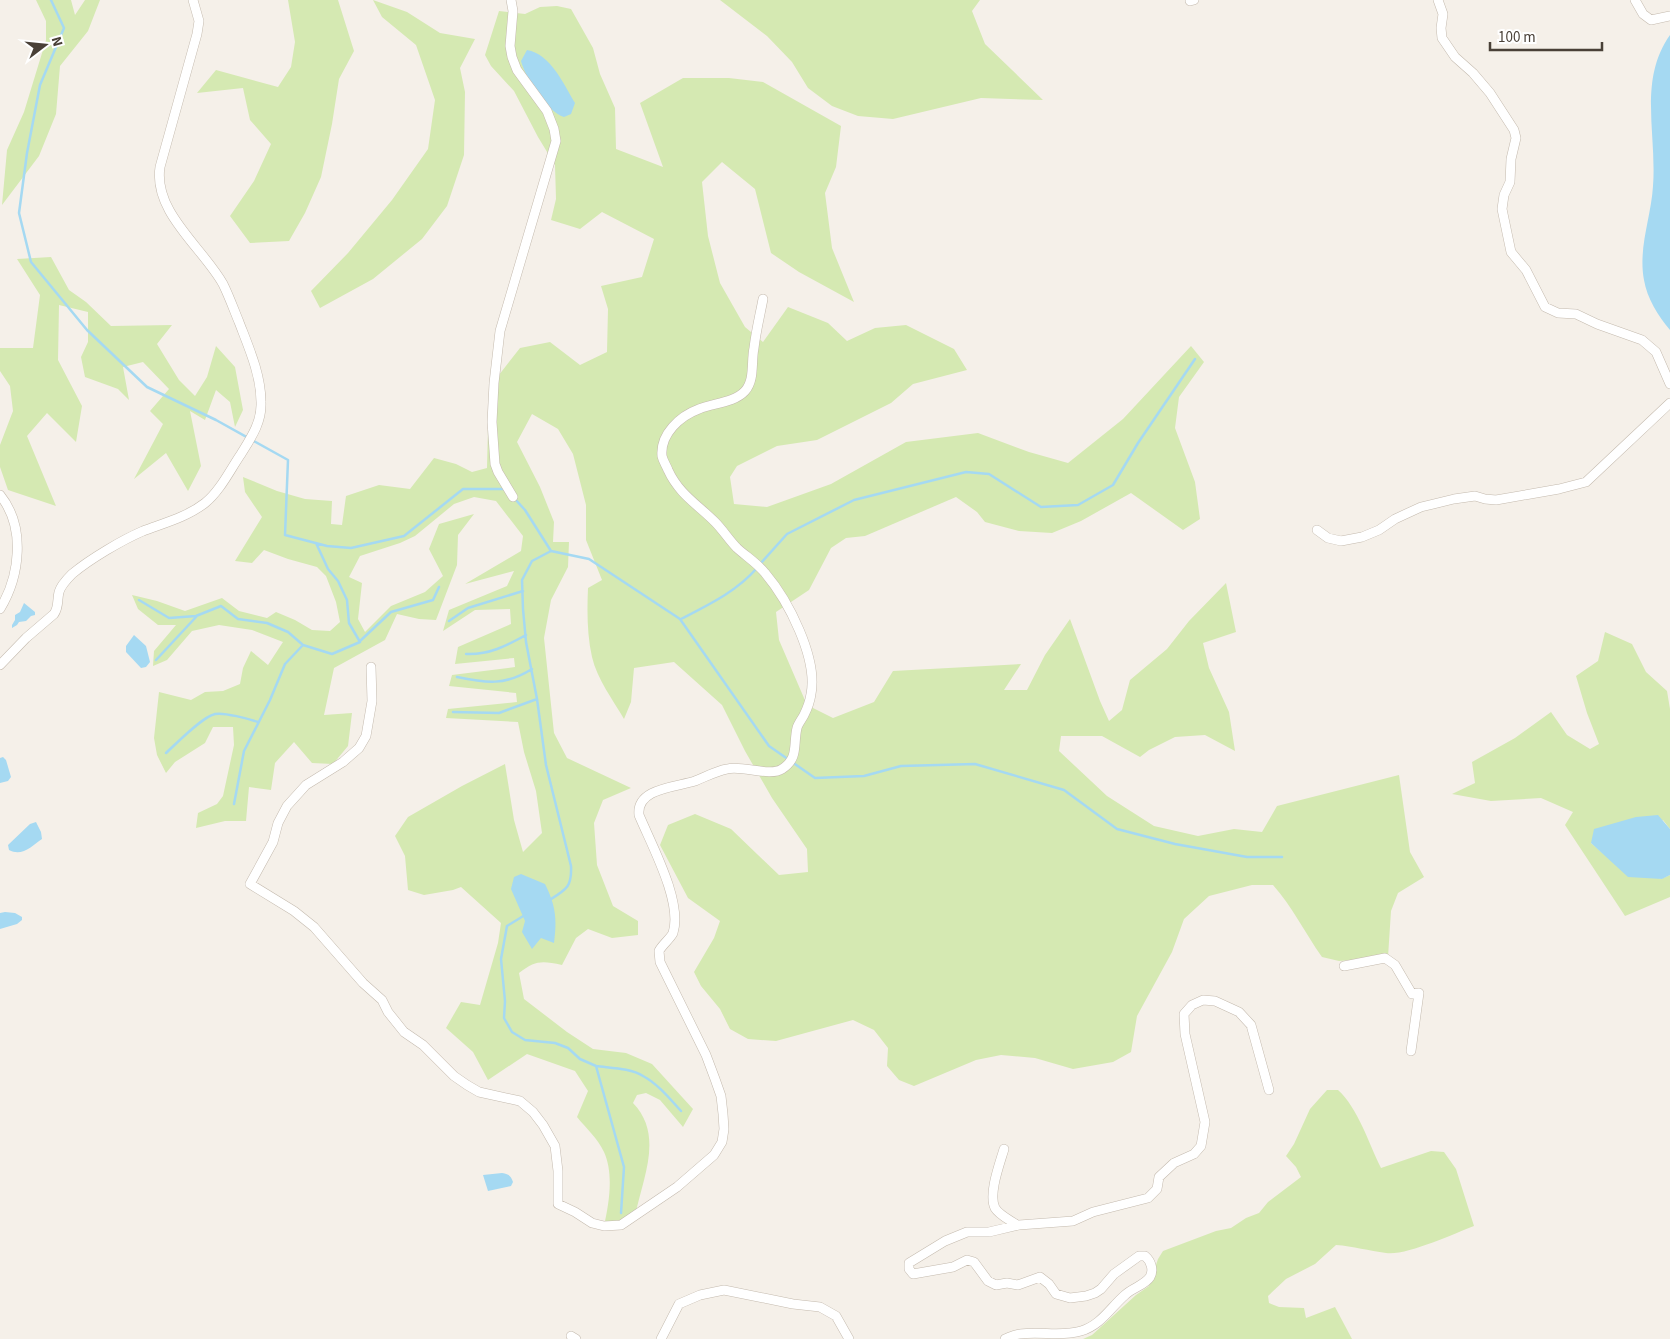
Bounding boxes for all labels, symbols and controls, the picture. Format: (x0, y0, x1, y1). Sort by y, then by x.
north arrow (20, 20, 70, 70)
scale bar (1490, 20, 1602, 52)
text: 100 m (1498, 27, 1536, 48)
text: N (46, 34, 67, 49)

